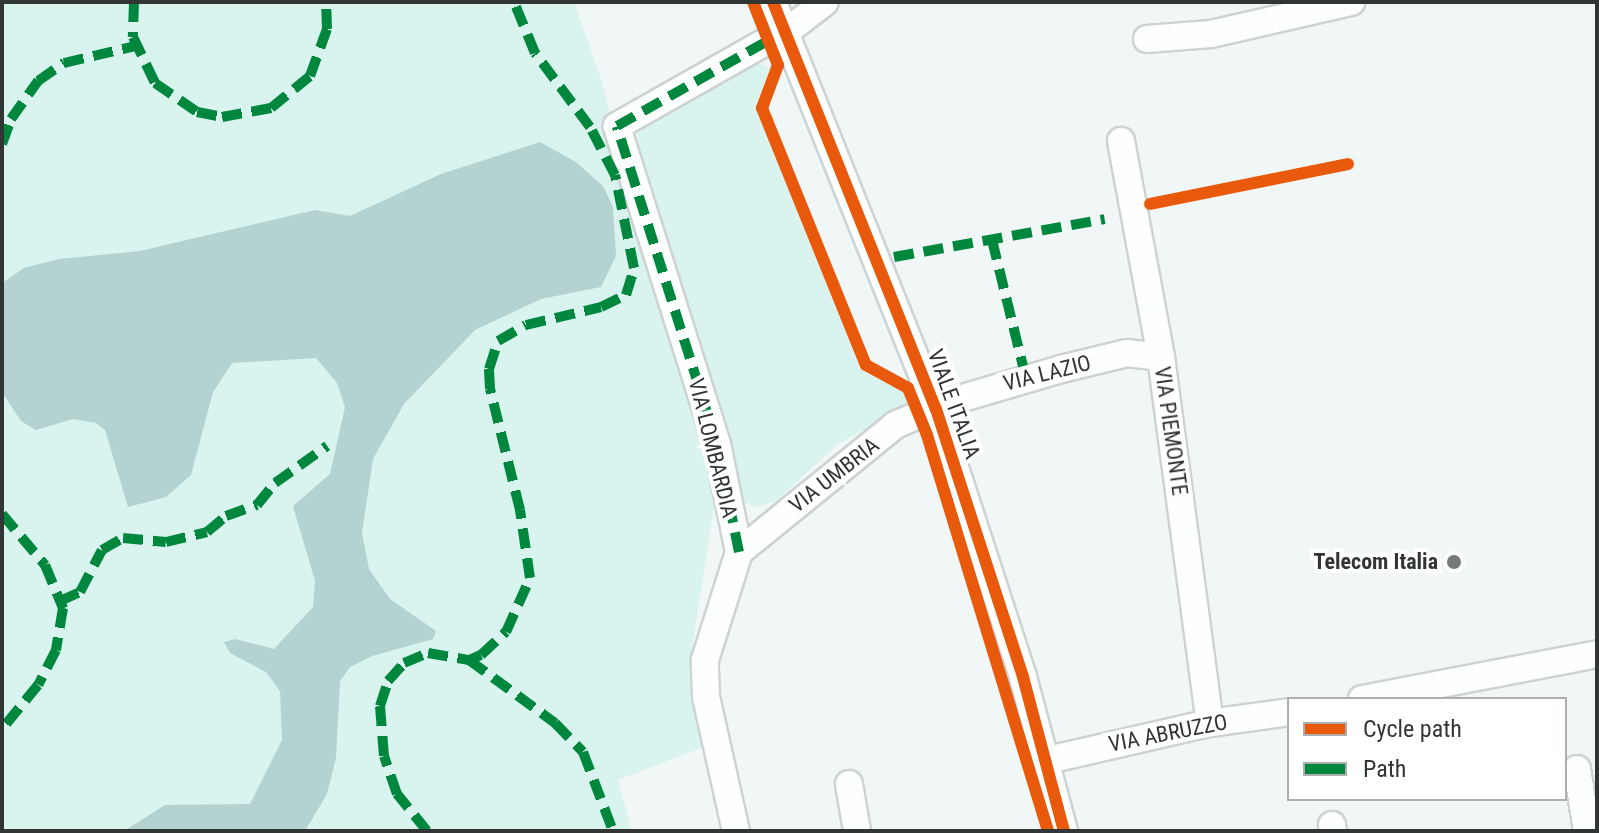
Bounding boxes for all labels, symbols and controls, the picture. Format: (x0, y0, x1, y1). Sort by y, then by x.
street label: VIALE ITALIA (922, 346, 986, 462)
street label: VIA LAZIO (1000, 349, 1094, 397)
street label: VIA PIEMONTE (1149, 365, 1193, 497)
street label: VIA LOMBARDIA (683, 376, 743, 520)
street label: VIA UMBRIA (784, 432, 884, 518)
place label: Telecom Italia (1313, 549, 1438, 575)
marker: Telecom Italia (1445, 553, 1463, 571)
legend (1287, 697, 1567, 801)
street label: VIA ABRUZZO (1106, 709, 1230, 757)
text: Cycle path (1363, 715, 1462, 743)
text: Path (1363, 755, 1406, 783)

